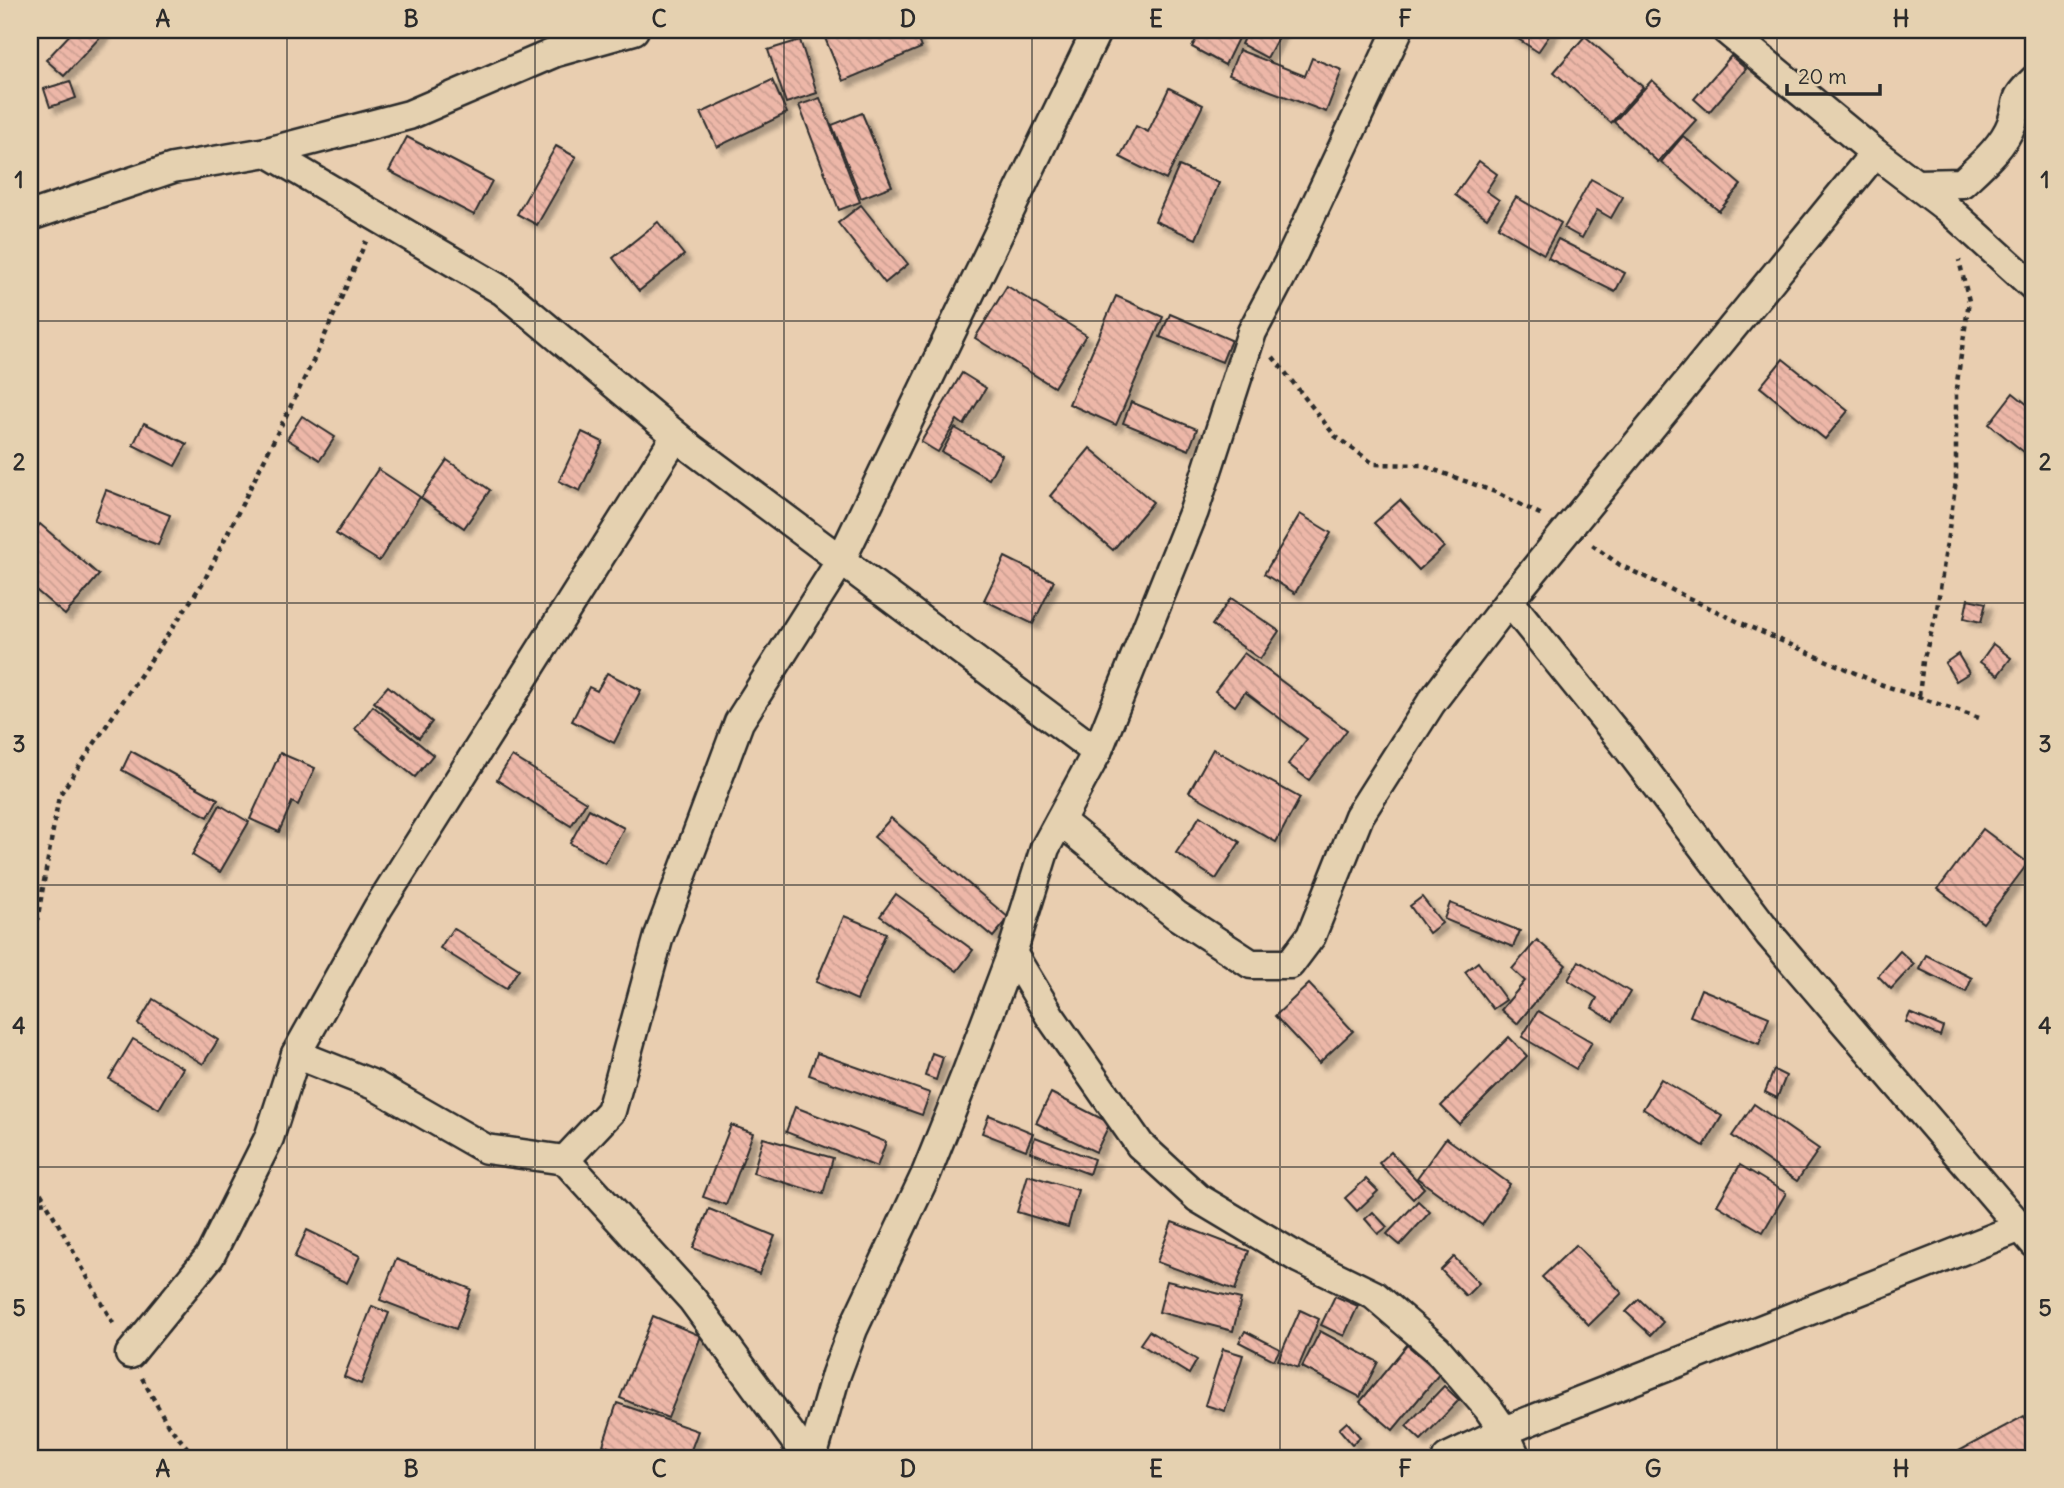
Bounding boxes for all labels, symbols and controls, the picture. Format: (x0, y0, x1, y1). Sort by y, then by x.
text: A (156, 4, 171, 33)
text: B (403, 4, 419, 33)
text: C (651, 4, 667, 33)
text: D (900, 4, 916, 33)
text: E (1149, 4, 1163, 33)
text: F (1398, 4, 1412, 33)
text: G (1645, 4, 1661, 33)
text: H (1893, 4, 1909, 33)
scale bar (1787, 52, 1880, 96)
text: 20 m (1798, 63, 1847, 90)
text: 1 (14, 165, 24, 194)
text: 1 (2040, 165, 2050, 194)
text: 2 (13, 447, 26, 476)
text: 2 (2039, 447, 2052, 476)
text: 3 (12, 729, 26, 758)
text: 3 (2038, 729, 2052, 758)
text: 4 (12, 1011, 26, 1040)
text: 4 (2038, 1011, 2052, 1040)
text: 5 (12, 1293, 26, 1322)
text: 5 (2038, 1293, 2052, 1322)
text: A (156, 1454, 171, 1483)
text: B (403, 1454, 419, 1483)
text: C (651, 1454, 667, 1483)
text: D (900, 1454, 916, 1483)
text: E (1149, 1454, 1163, 1483)
text: F (1398, 1454, 1412, 1483)
text: G (1645, 1454, 1661, 1483)
text: H (1893, 1454, 1909, 1483)

